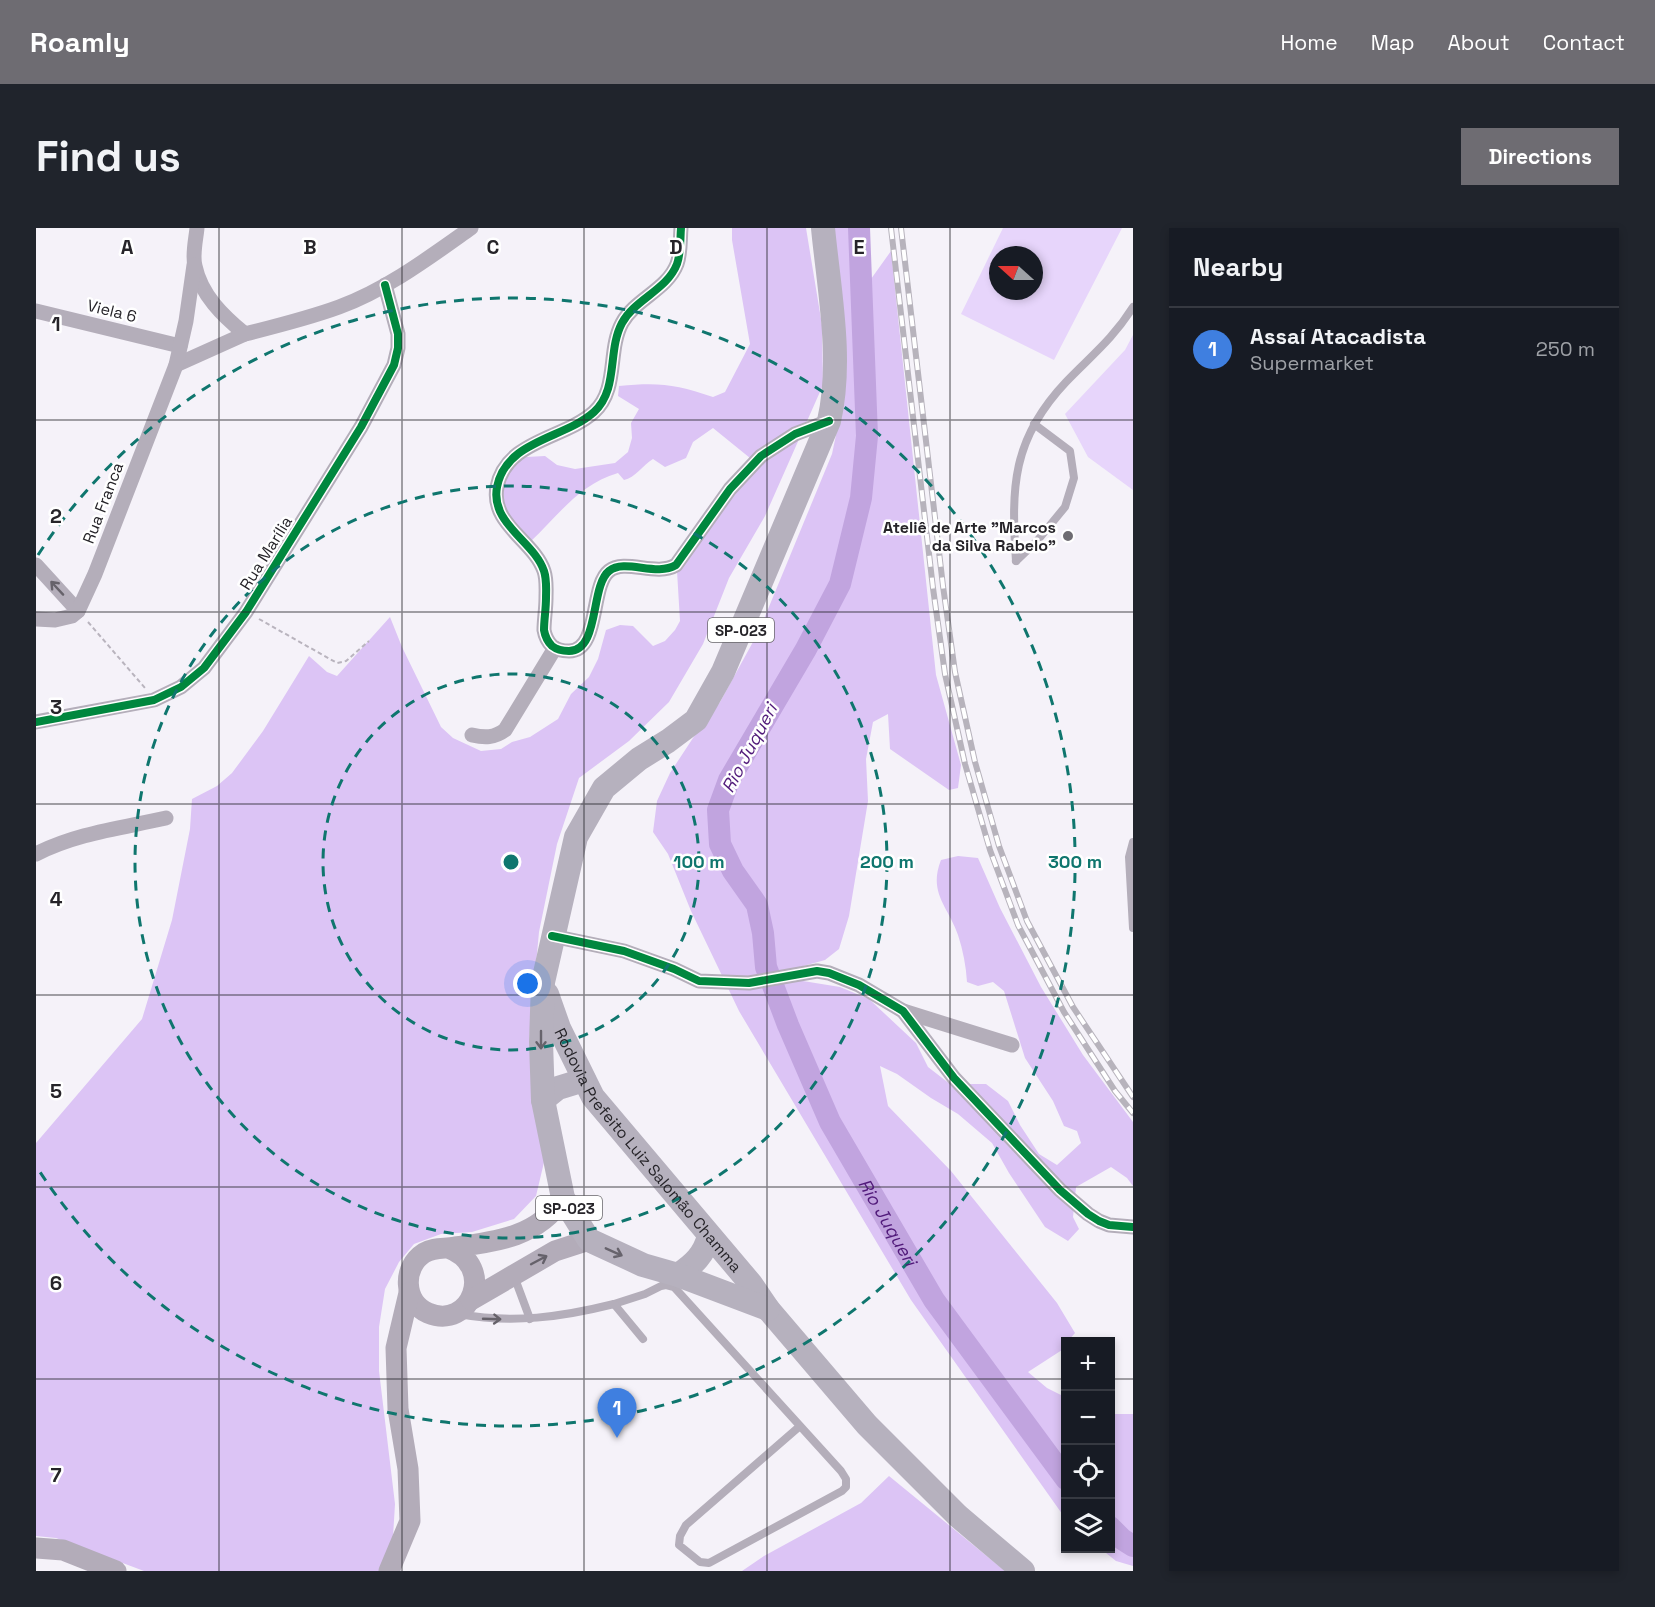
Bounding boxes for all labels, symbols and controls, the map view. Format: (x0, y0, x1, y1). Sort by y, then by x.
text: Roamly (30, 24, 130, 60)
text: Home (1280, 29, 1338, 56)
text: Map (1371, 29, 1415, 56)
text: About (1448, 29, 1510, 56)
text: Contact (1543, 29, 1625, 56)
button: Directions (1461, 128, 1619, 185)
text: Find us (36, 130, 181, 183)
text: A (121, 234, 134, 260)
text: B (303, 234, 317, 260)
text: C (487, 234, 500, 260)
text: D (669, 234, 683, 260)
text: E (853, 234, 865, 260)
north arrow (989, 246, 1043, 300)
text: Nearby (1193, 250, 1283, 284)
street label: Viela 6 (85, 295, 139, 327)
text: 1 (51, 311, 61, 337)
text: Assaí Atacadista (1250, 322, 1426, 350)
text: 1 (1208, 336, 1217, 362)
text: 250 m (1536, 336, 1595, 362)
text: Supermarket (1250, 350, 1374, 376)
street label: Rua Franca (78, 459, 128, 547)
text: 2 (50, 503, 62, 529)
street label: Rua Marília (235, 512, 297, 594)
place label: Ateliê de Arte "Marcos da Silva Rabelo" (883, 517, 1056, 556)
marker: Ateliê de Arte "Marcos da Silva Rabelo" (1061, 529, 1075, 543)
one-way arrow (50, 580, 64, 595)
road number: SP-023 (708, 618, 774, 642)
text: 3 (50, 694, 62, 720)
water label: Rio Juqueri (716, 697, 783, 796)
text: 100 m (673, 850, 725, 873)
text: 200 m (860, 850, 914, 873)
text: 300 m (1048, 850, 1102, 873)
centre of rings (501, 852, 521, 872)
text: 4 (50, 886, 63, 912)
your location (513, 969, 542, 998)
street label: Rodovia Prefeito Luiz Salomão Chamma (550, 1024, 747, 1276)
one-way arrow (535, 1030, 547, 1050)
text: 5 (50, 1078, 62, 1104)
water label: Rio Juqueri (854, 1174, 924, 1272)
road number: SP-023 (536, 1196, 602, 1220)
one-way arrow (604, 1247, 622, 1259)
one-way arrow (530, 1254, 547, 1266)
text: 6 (50, 1270, 62, 1296)
one-way arrow (482, 1313, 502, 1324)
map controls (1061, 1337, 1115, 1553)
button: + (1061, 1337, 1115, 1391)
pin: 1 (598, 1388, 636, 1438)
button: − (1061, 1391, 1115, 1445)
button: locate (1061, 1445, 1115, 1499)
text: 7 (50, 1462, 62, 1488)
button: layers (1061, 1499, 1115, 1553)

